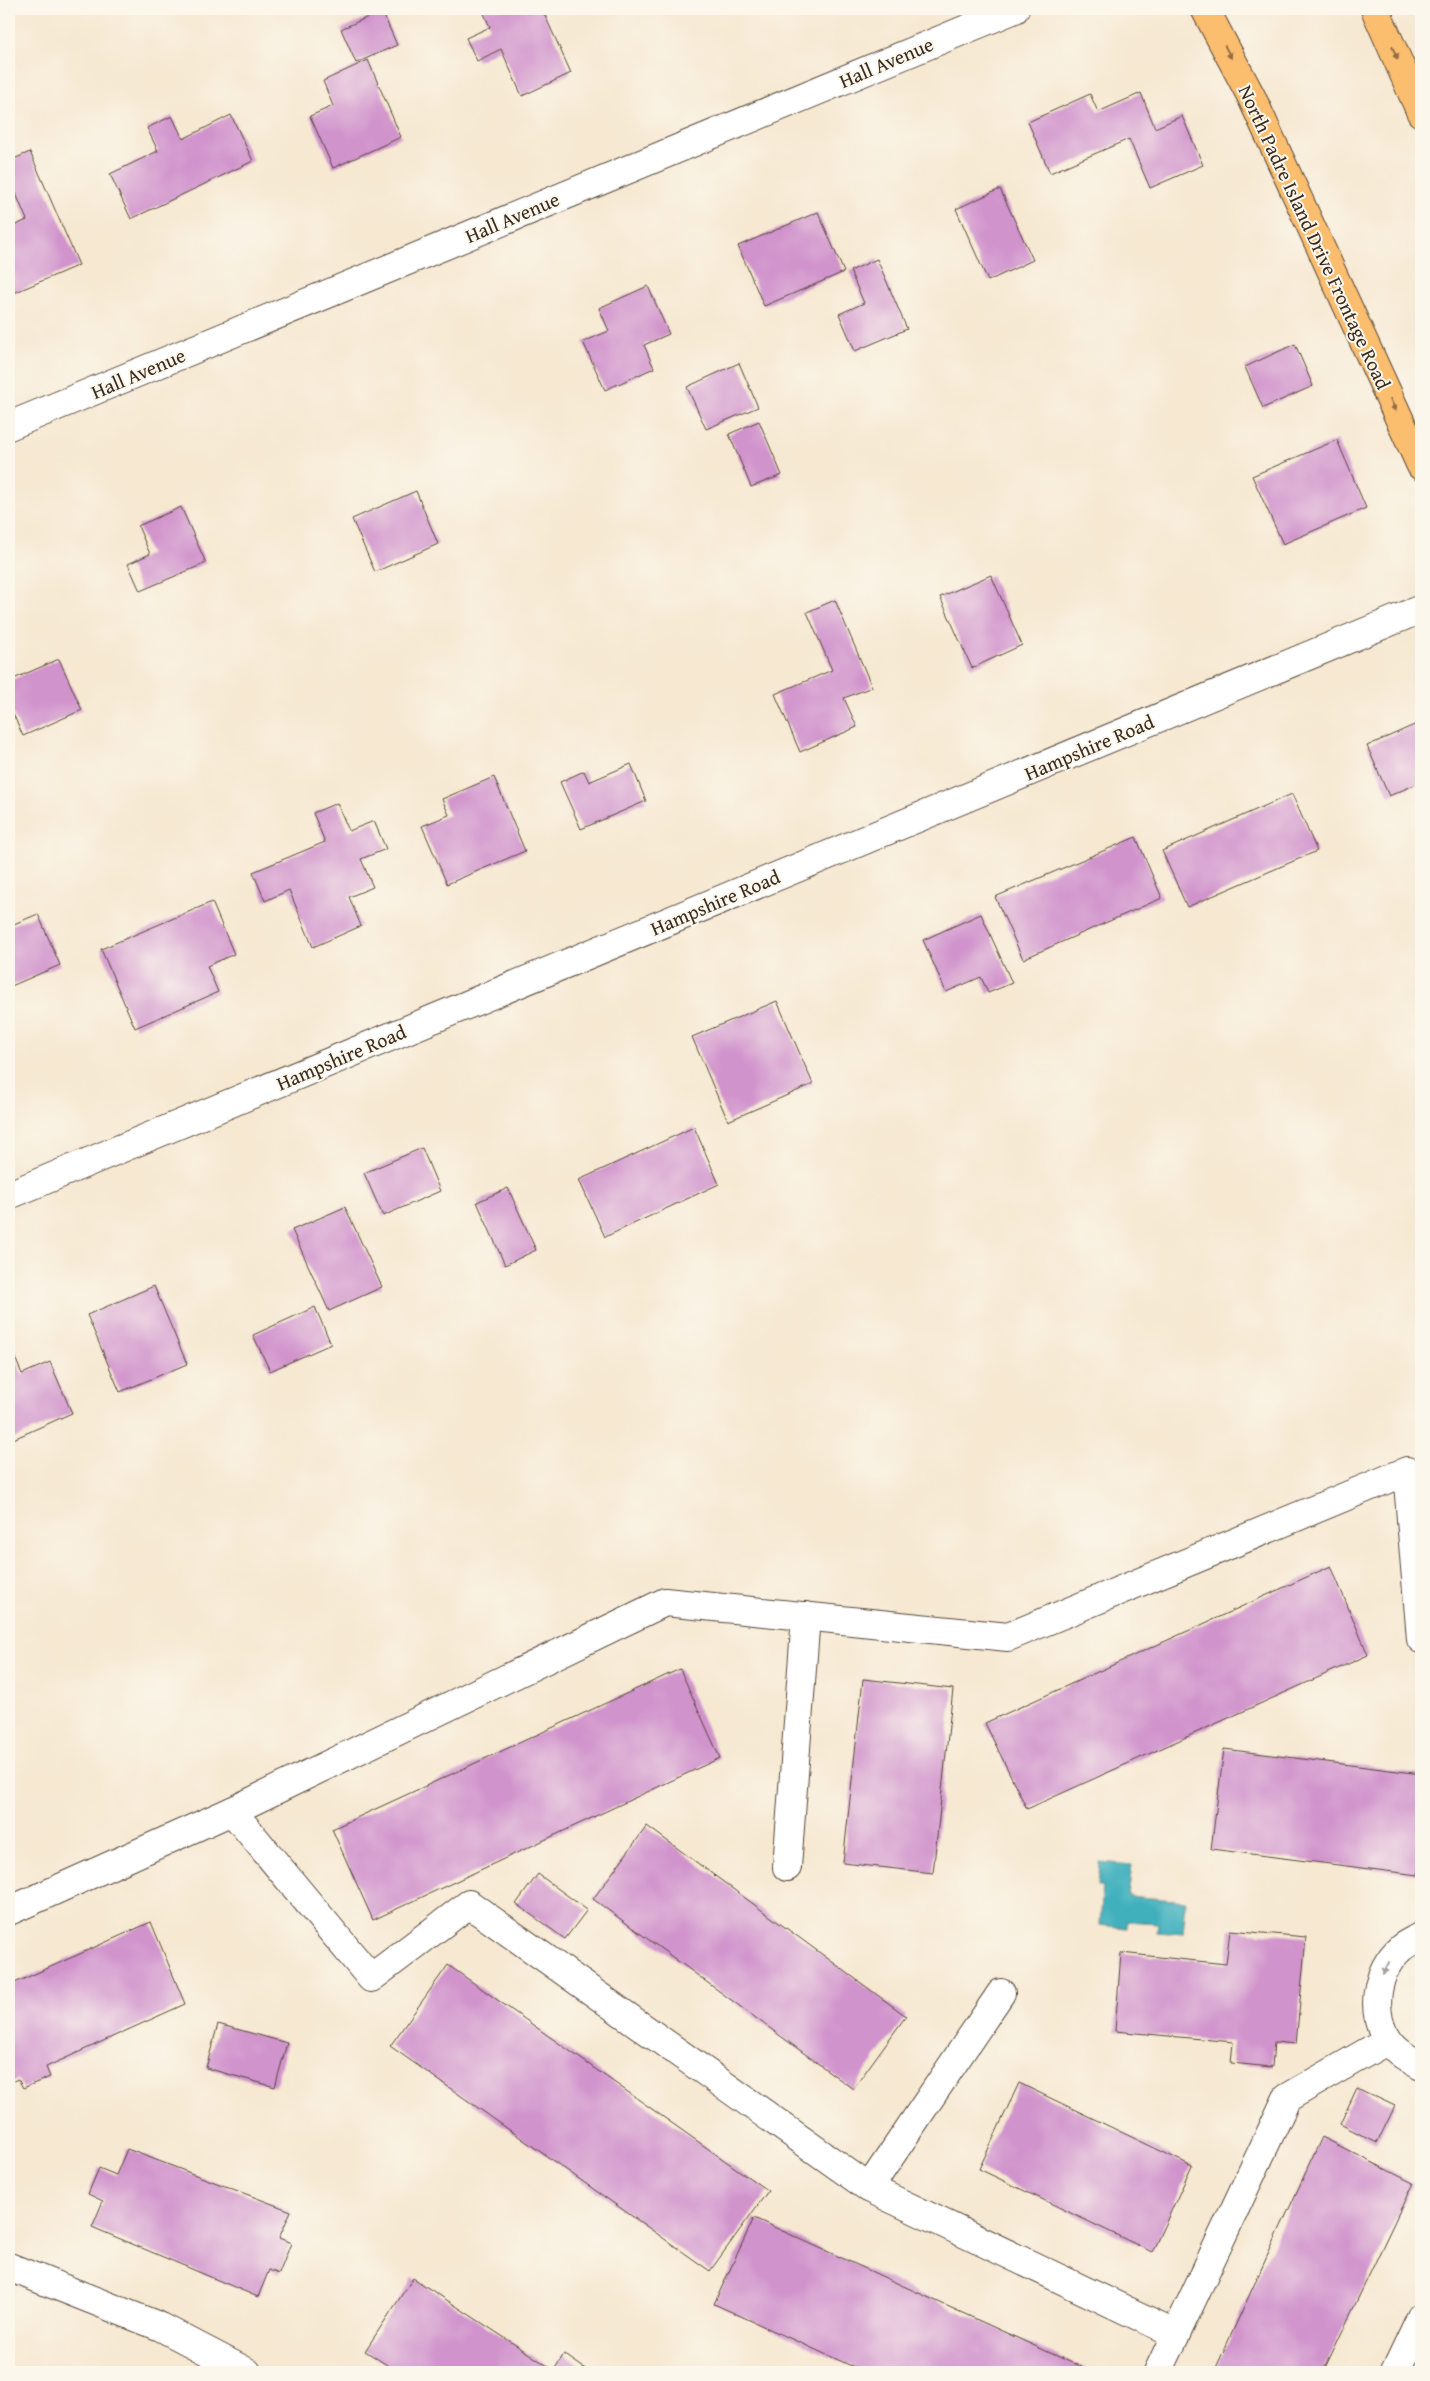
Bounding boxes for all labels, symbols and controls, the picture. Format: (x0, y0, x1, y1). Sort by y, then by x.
street label: Hall Avenue (834, 29, 938, 95)
one-way arrow (1224, 44, 1232, 59)
one-way arrow (1391, 46, 1399, 60)
street label: North Padre Island Drive Frontage Road (1232, 80, 1399, 394)
street label: Hall Avenue (460, 184, 564, 250)
street label: Hall Avenue (86, 340, 190, 406)
one-way arrow (1390, 398, 1398, 412)
street label: Hampshire Road (1020, 707, 1159, 787)
street label: Hampshire Road (646, 862, 785, 942)
street label: Hampshire Road (272, 1017, 411, 1097)
one-way arrow (1382, 1961, 1391, 1975)

